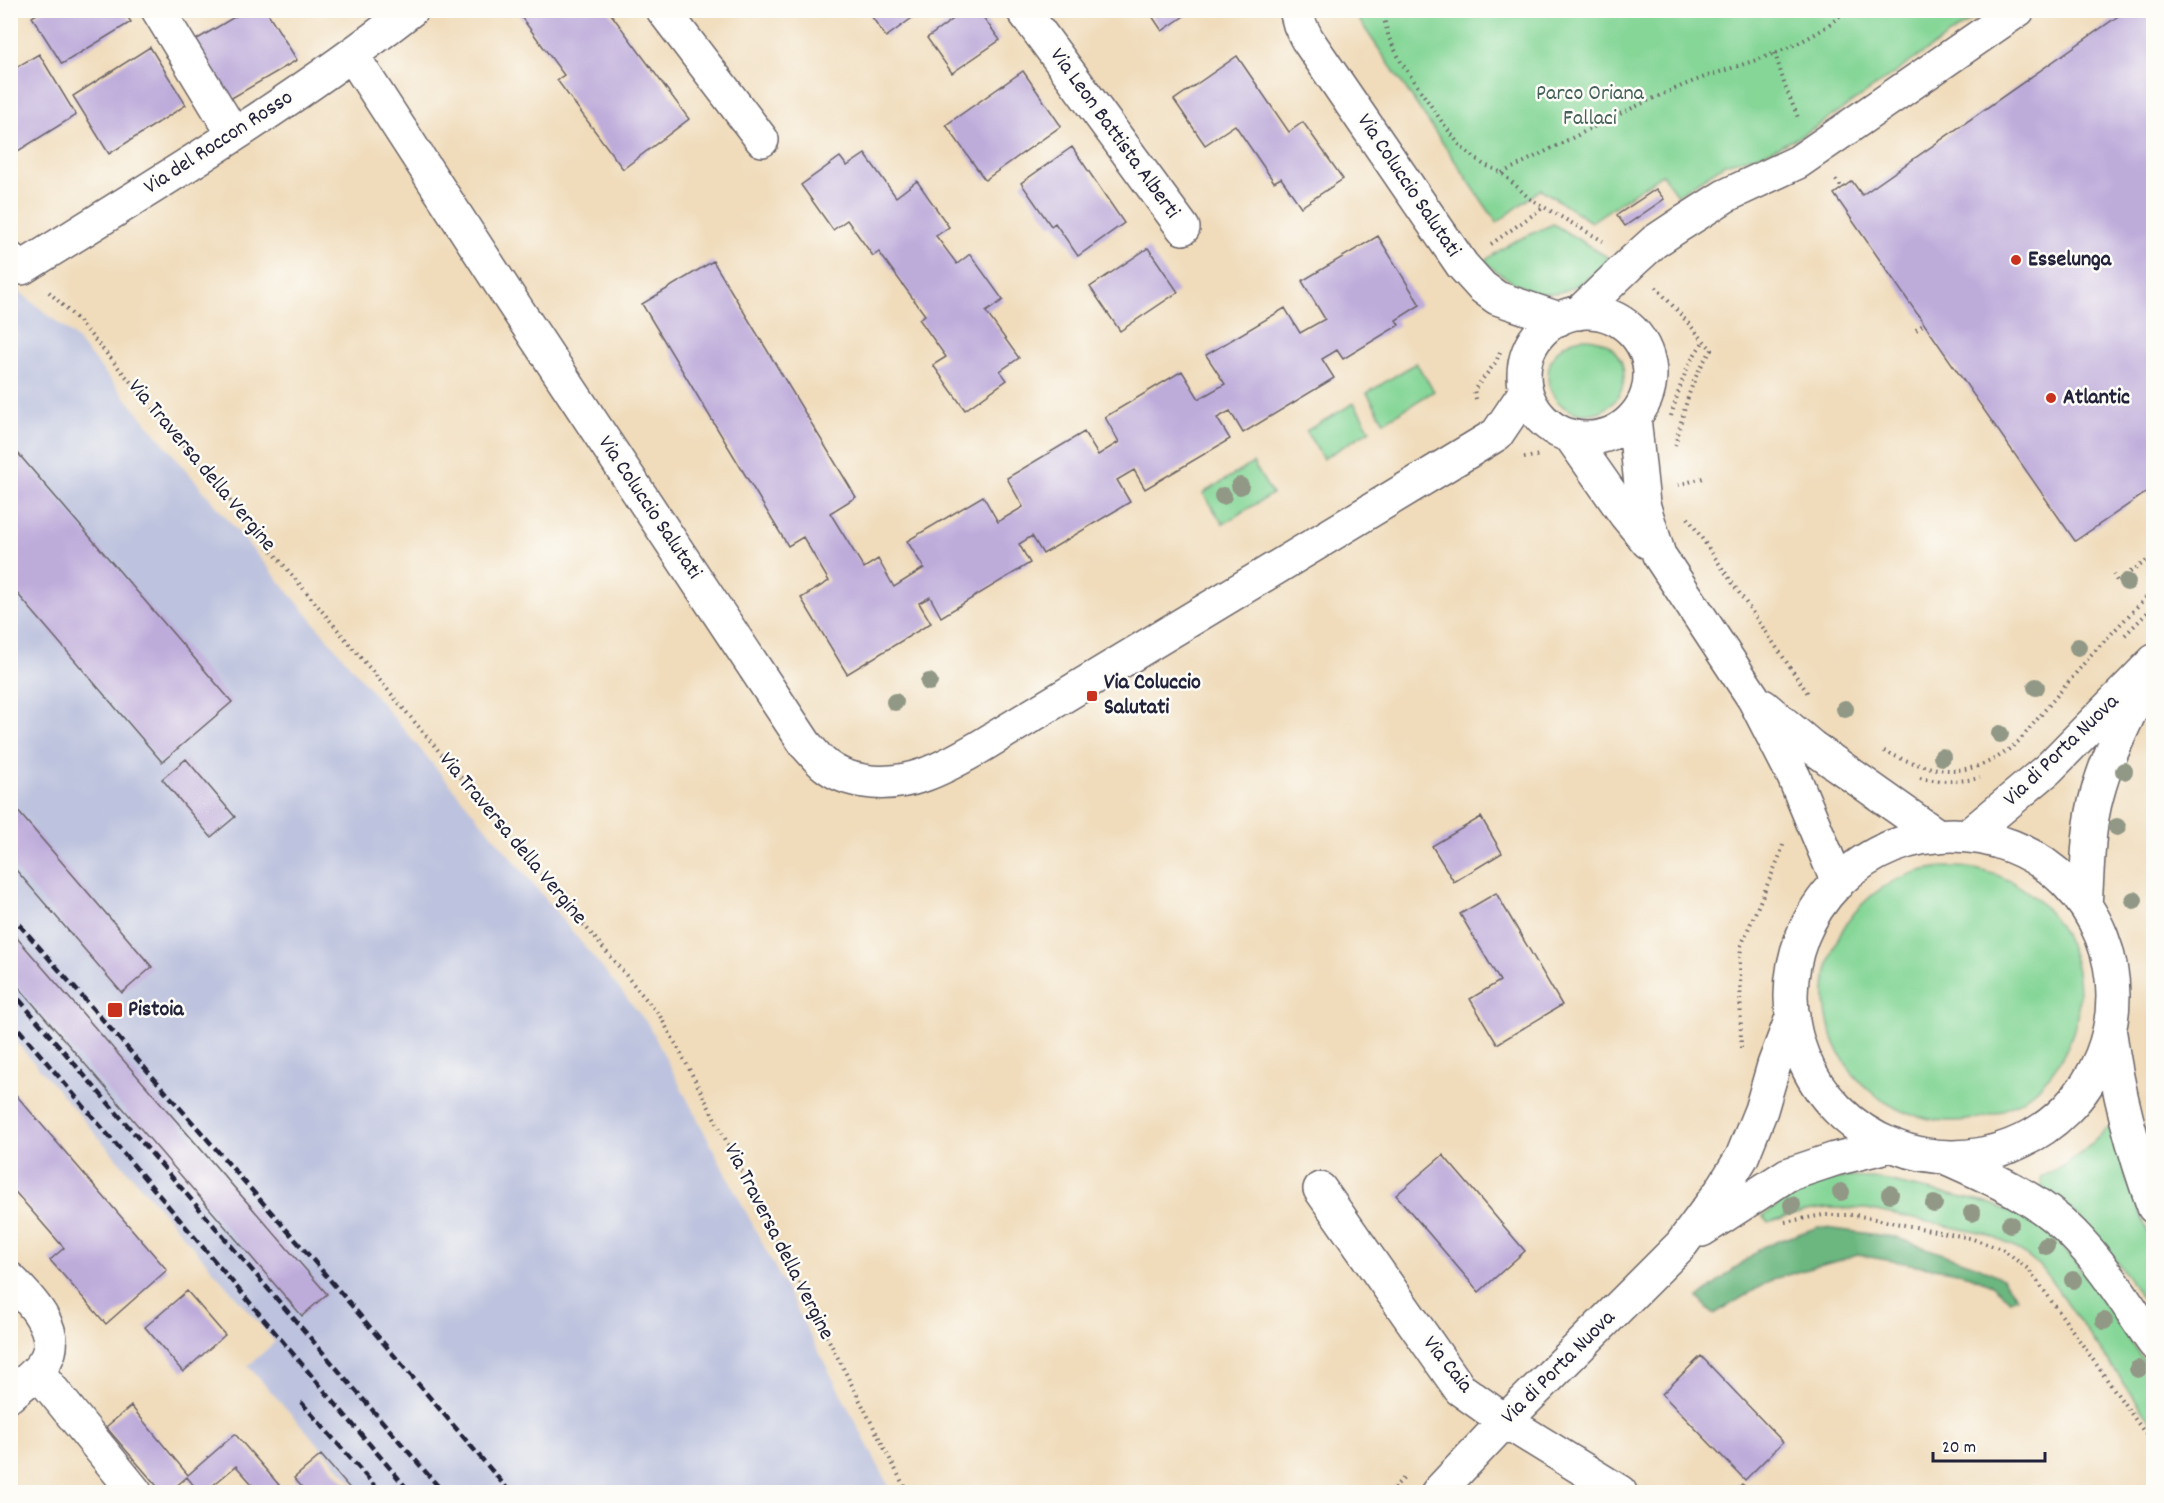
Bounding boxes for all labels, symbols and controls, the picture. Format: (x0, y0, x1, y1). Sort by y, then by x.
street label: Via Leon Battista Alberti (1041, 42, 1187, 226)
park label: Parco Oriana Fallaci (1536, 79, 1645, 135)
street label: Via del Roccon Rosso (138, 83, 300, 203)
street label: Via Coluccio Salutati (1348, 108, 1468, 264)
place label: Esselunga (2028, 245, 2112, 276)
marker: Esselunga (2009, 253, 2023, 267)
street label: Via Traversa della Vergine (119, 373, 283, 559)
place label: Atlantic (2063, 383, 2130, 414)
marker: Atlantic (2044, 391, 2058, 405)
street label: Via Coluccio Salutati (589, 430, 709, 586)
place label: Via Coluccio Salutati (1104, 668, 1201, 724)
street label: Via di Porta Nuova (1997, 687, 2127, 814)
marker: Via Coluccio Salutati (1085, 689, 1099, 703)
street label: Via Traversa della Vergine (430, 746, 594, 932)
place label: Pistoia (128, 995, 184, 1026)
marker: Pistoia (106, 1001, 124, 1019)
street label: Via Traversa della Vergine (715, 1138, 841, 1346)
street label: Via di Porta Nuova (1495, 1303, 1624, 1432)
street label: Via Caia (1414, 1330, 1480, 1401)
scale bar (1933, 1425, 2046, 1463)
text: 20 m (1942, 1436, 1976, 1461)

